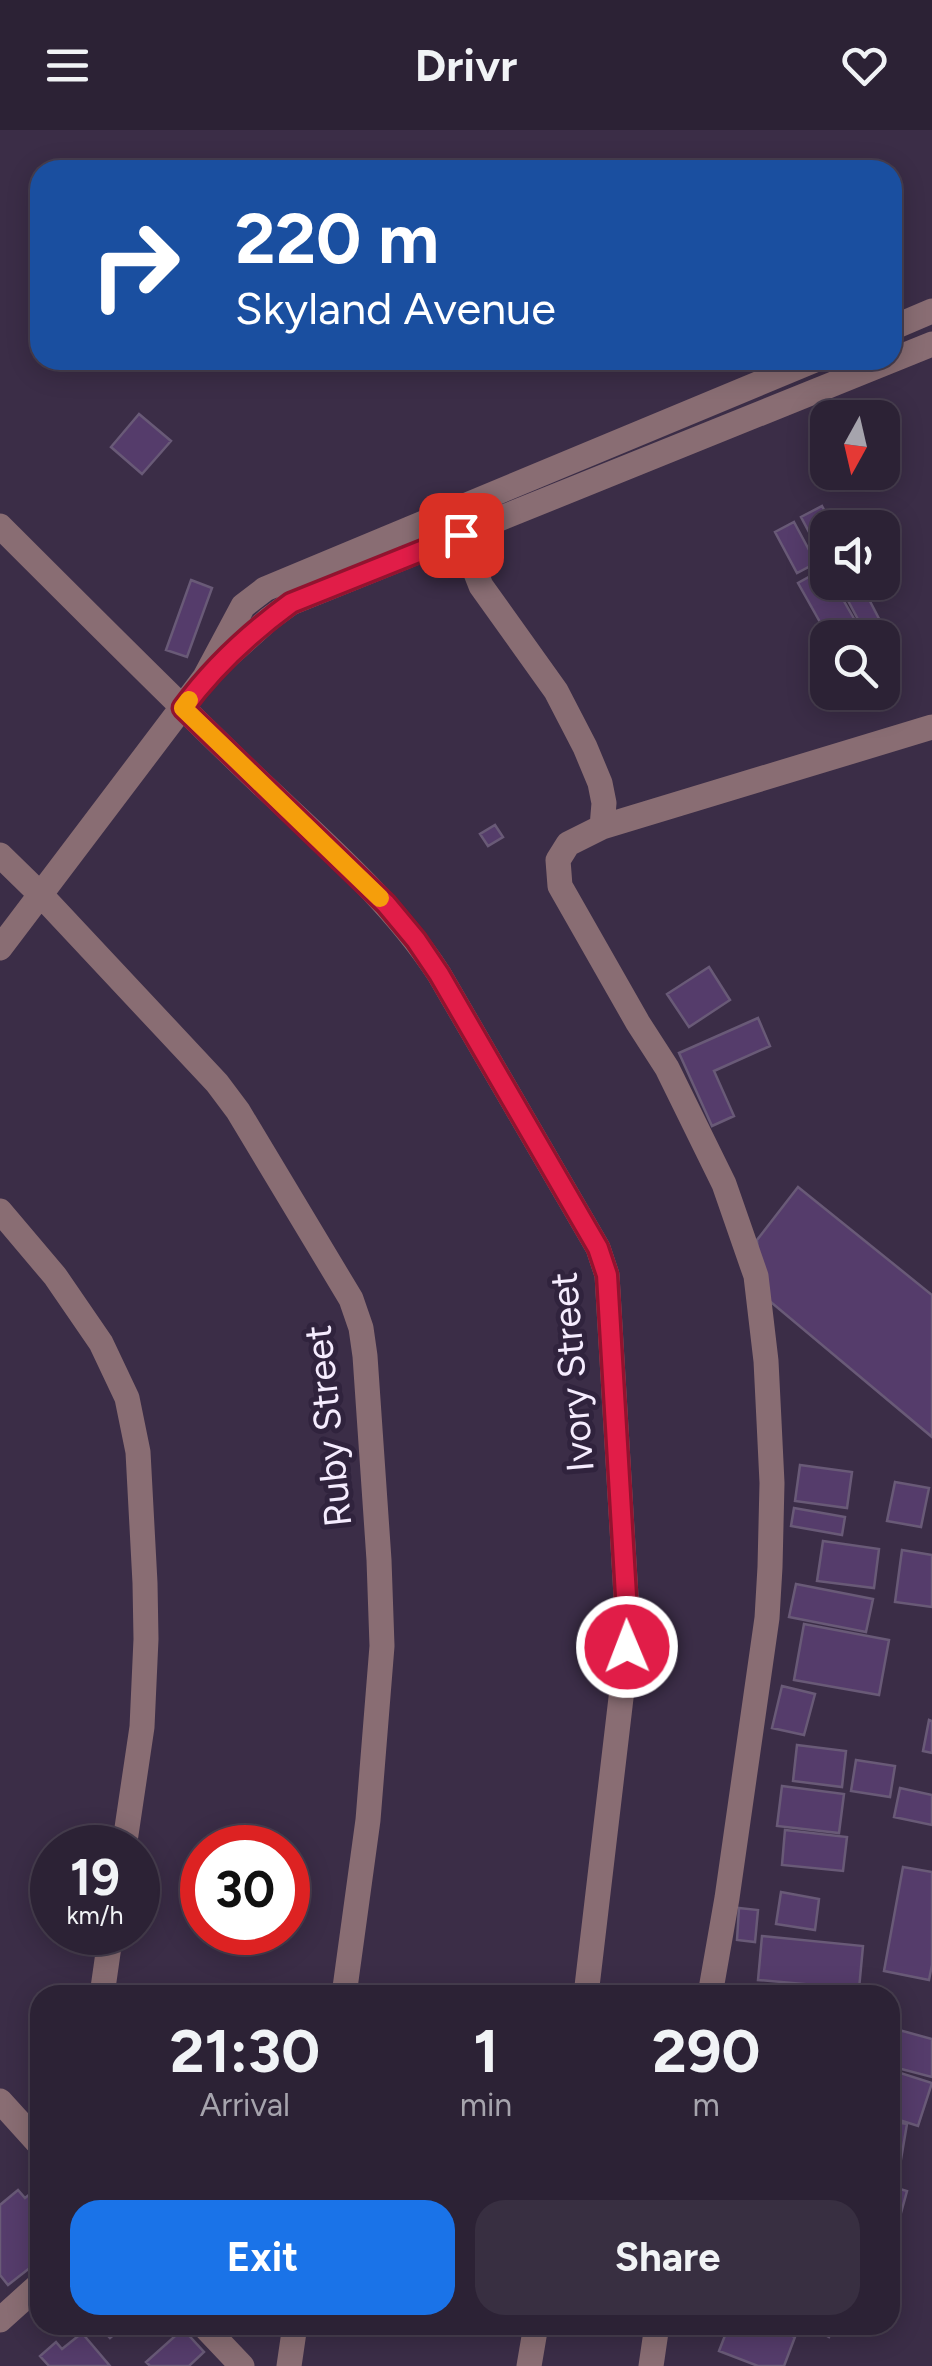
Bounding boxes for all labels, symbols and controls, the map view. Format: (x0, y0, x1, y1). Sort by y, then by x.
icon: menu (40, 38, 95, 93)
text: Drivr (415, 38, 517, 92)
icon: heart (837, 38, 892, 93)
text: 220 m (235, 196, 439, 281)
icon: right (70, 200, 200, 330)
text: Skyland Avenue (235, 281, 556, 335)
north arrow (810, 400, 900, 490)
map controls (810, 400, 900, 710)
pin (419, 493, 504, 578)
icon: arrive (434, 508, 489, 563)
button: sound (810, 510, 900, 600)
button: search (810, 620, 900, 710)
street label: Ivory Street (540, 1270, 604, 1474)
street label: Ruby Street (295, 1323, 361, 1529)
position arrow (575, 1595, 679, 1699)
speed limit sign: 30 (180, 1825, 310, 1955)
text: 19 (70, 1847, 120, 1908)
text: km/h (66, 1900, 124, 1930)
text: 21:30 (170, 2015, 320, 2087)
text: 1 (473, 2015, 499, 2087)
text: 290 (652, 2015, 760, 2087)
text: Arrival (200, 2086, 290, 2124)
text: min (460, 2086, 512, 2124)
text: m (693, 2086, 720, 2124)
button: Exit (70, 2200, 455, 2315)
button: Share (475, 2200, 860, 2315)

